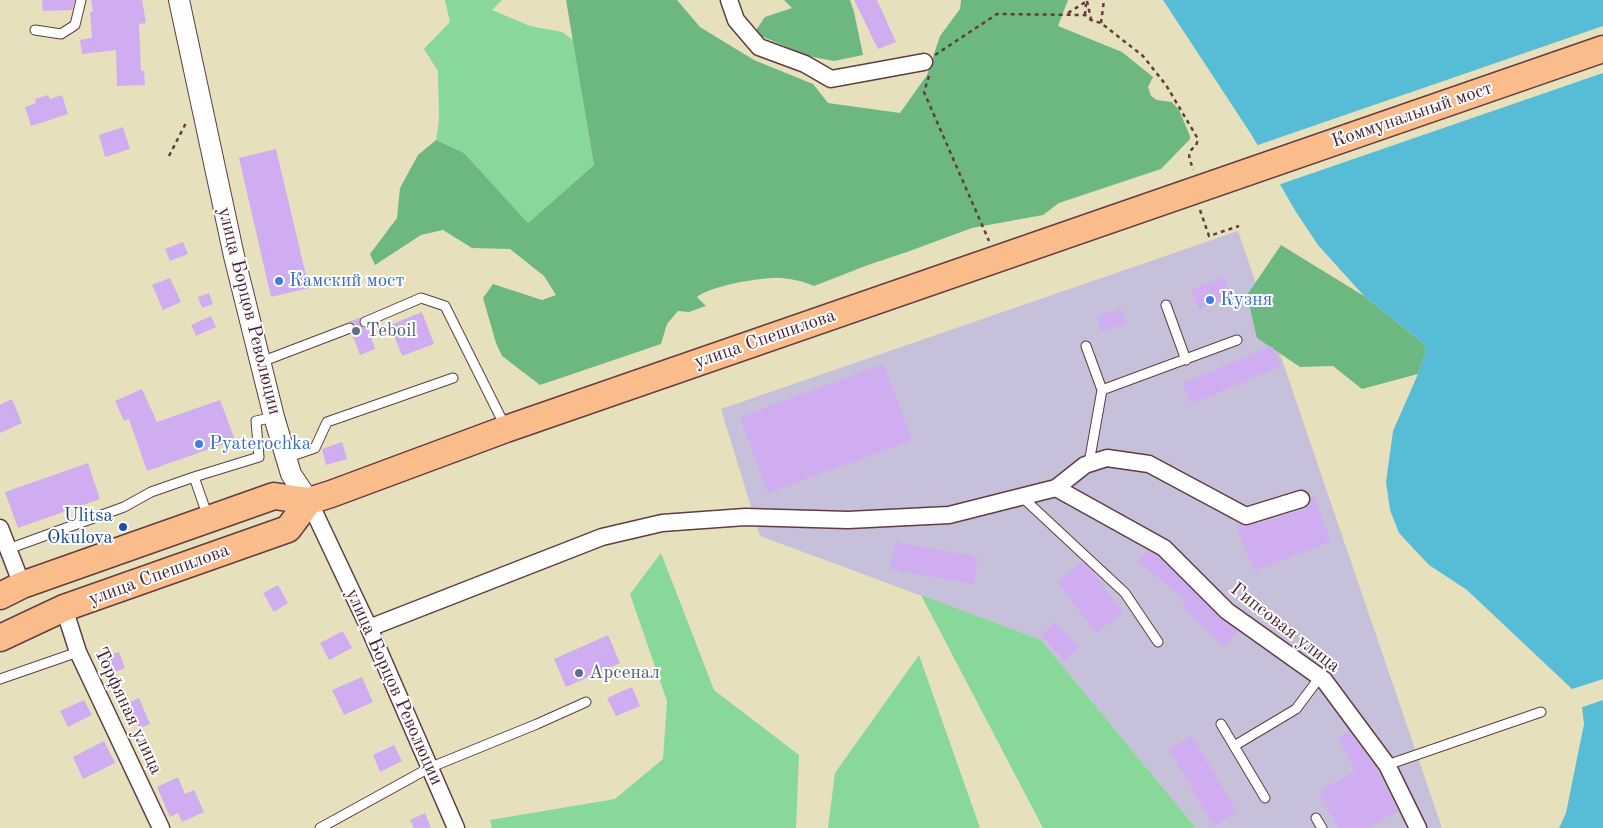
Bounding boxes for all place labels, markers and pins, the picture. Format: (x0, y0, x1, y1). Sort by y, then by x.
place label: Камский мост (289, 270, 404, 292)
marker: Камский мост (273, 275, 285, 287)
place label: Кузня (1220, 289, 1272, 311)
marker: Кузня (1204, 294, 1216, 306)
place label: Teboil (366, 320, 416, 342)
marker: Teboil (350, 325, 362, 337)
place label: Pyaterochka (209, 433, 311, 455)
marker: Pyaterochka (193, 438, 205, 450)
place label: Ulitsa Okulova (47, 505, 113, 549)
marker: Ulitsa Okulova (117, 521, 129, 533)
place label: Арсенал (589, 662, 660, 684)
marker: Арсенал (573, 667, 585, 679)

